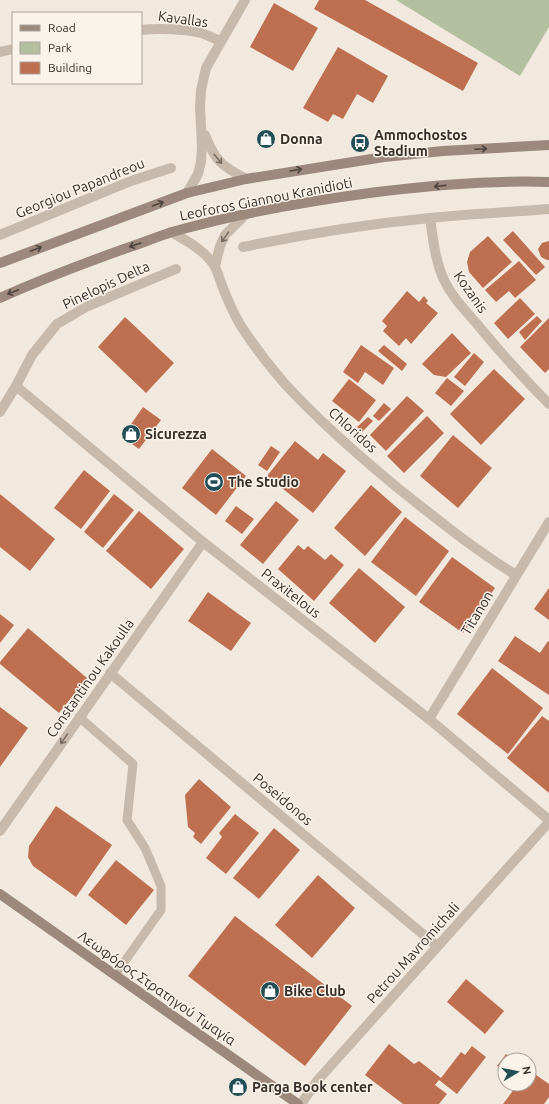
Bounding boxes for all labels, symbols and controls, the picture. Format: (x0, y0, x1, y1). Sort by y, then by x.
street label: Kavallas (157, 8, 209, 30)
legend (12, 12, 142, 84)
text: Road (48, 21, 76, 34)
text: Park (48, 41, 72, 54)
text: Building (48, 61, 92, 74)
place label: Ammochostos Stadium (374, 127, 468, 159)
shop icon: Donna (255, 128, 277, 150)
place label: Donna (280, 131, 323, 147)
bus stop icon: Ammochostos Stadium (349, 132, 371, 154)
one-way arrow (474, 145, 487, 153)
one-way arrow (213, 154, 222, 164)
street label: Georgiou Papandreou (13, 155, 147, 221)
one-way arrow (289, 166, 302, 174)
street label: Leoforos Giannou Kranidioti (178, 174, 354, 224)
one-way arrow (434, 182, 447, 189)
one-way arrow (152, 199, 164, 207)
one-way arrow (221, 231, 229, 242)
one-way arrow (129, 242, 141, 250)
one-way arrow (30, 245, 42, 252)
street label: Pinelopis Delta (60, 258, 152, 312)
street label: Kozanis (451, 268, 491, 316)
one-way arrow (8, 289, 20, 297)
street label: Chloridos (325, 404, 381, 456)
shop icon: Sicurezza (120, 423, 142, 445)
place label: Sicurezza (145, 426, 207, 442)
sports icon: The Studio (203, 471, 225, 493)
place label: The Studio (228, 474, 299, 490)
street label: Praxitelous (258, 565, 324, 621)
street label: Titanon (458, 588, 496, 638)
street label: Constantinou Kakoulla (43, 616, 137, 740)
one-way arrow (60, 734, 68, 745)
street label: Poseidonos (250, 770, 316, 828)
street label: Petrou Mavromichali (364, 899, 462, 1007)
street label: Λεωφόρος Στρατηγού Τιμαγία (75, 927, 239, 1049)
shop icon: Bike Club (259, 980, 281, 1002)
place label: Bike Club (284, 983, 346, 999)
north arrow (497, 1052, 537, 1092)
text: N (520, 1065, 533, 1075)
shop icon: Parga Book center (227, 1076, 249, 1098)
place label: Parga Book center (252, 1079, 373, 1095)

